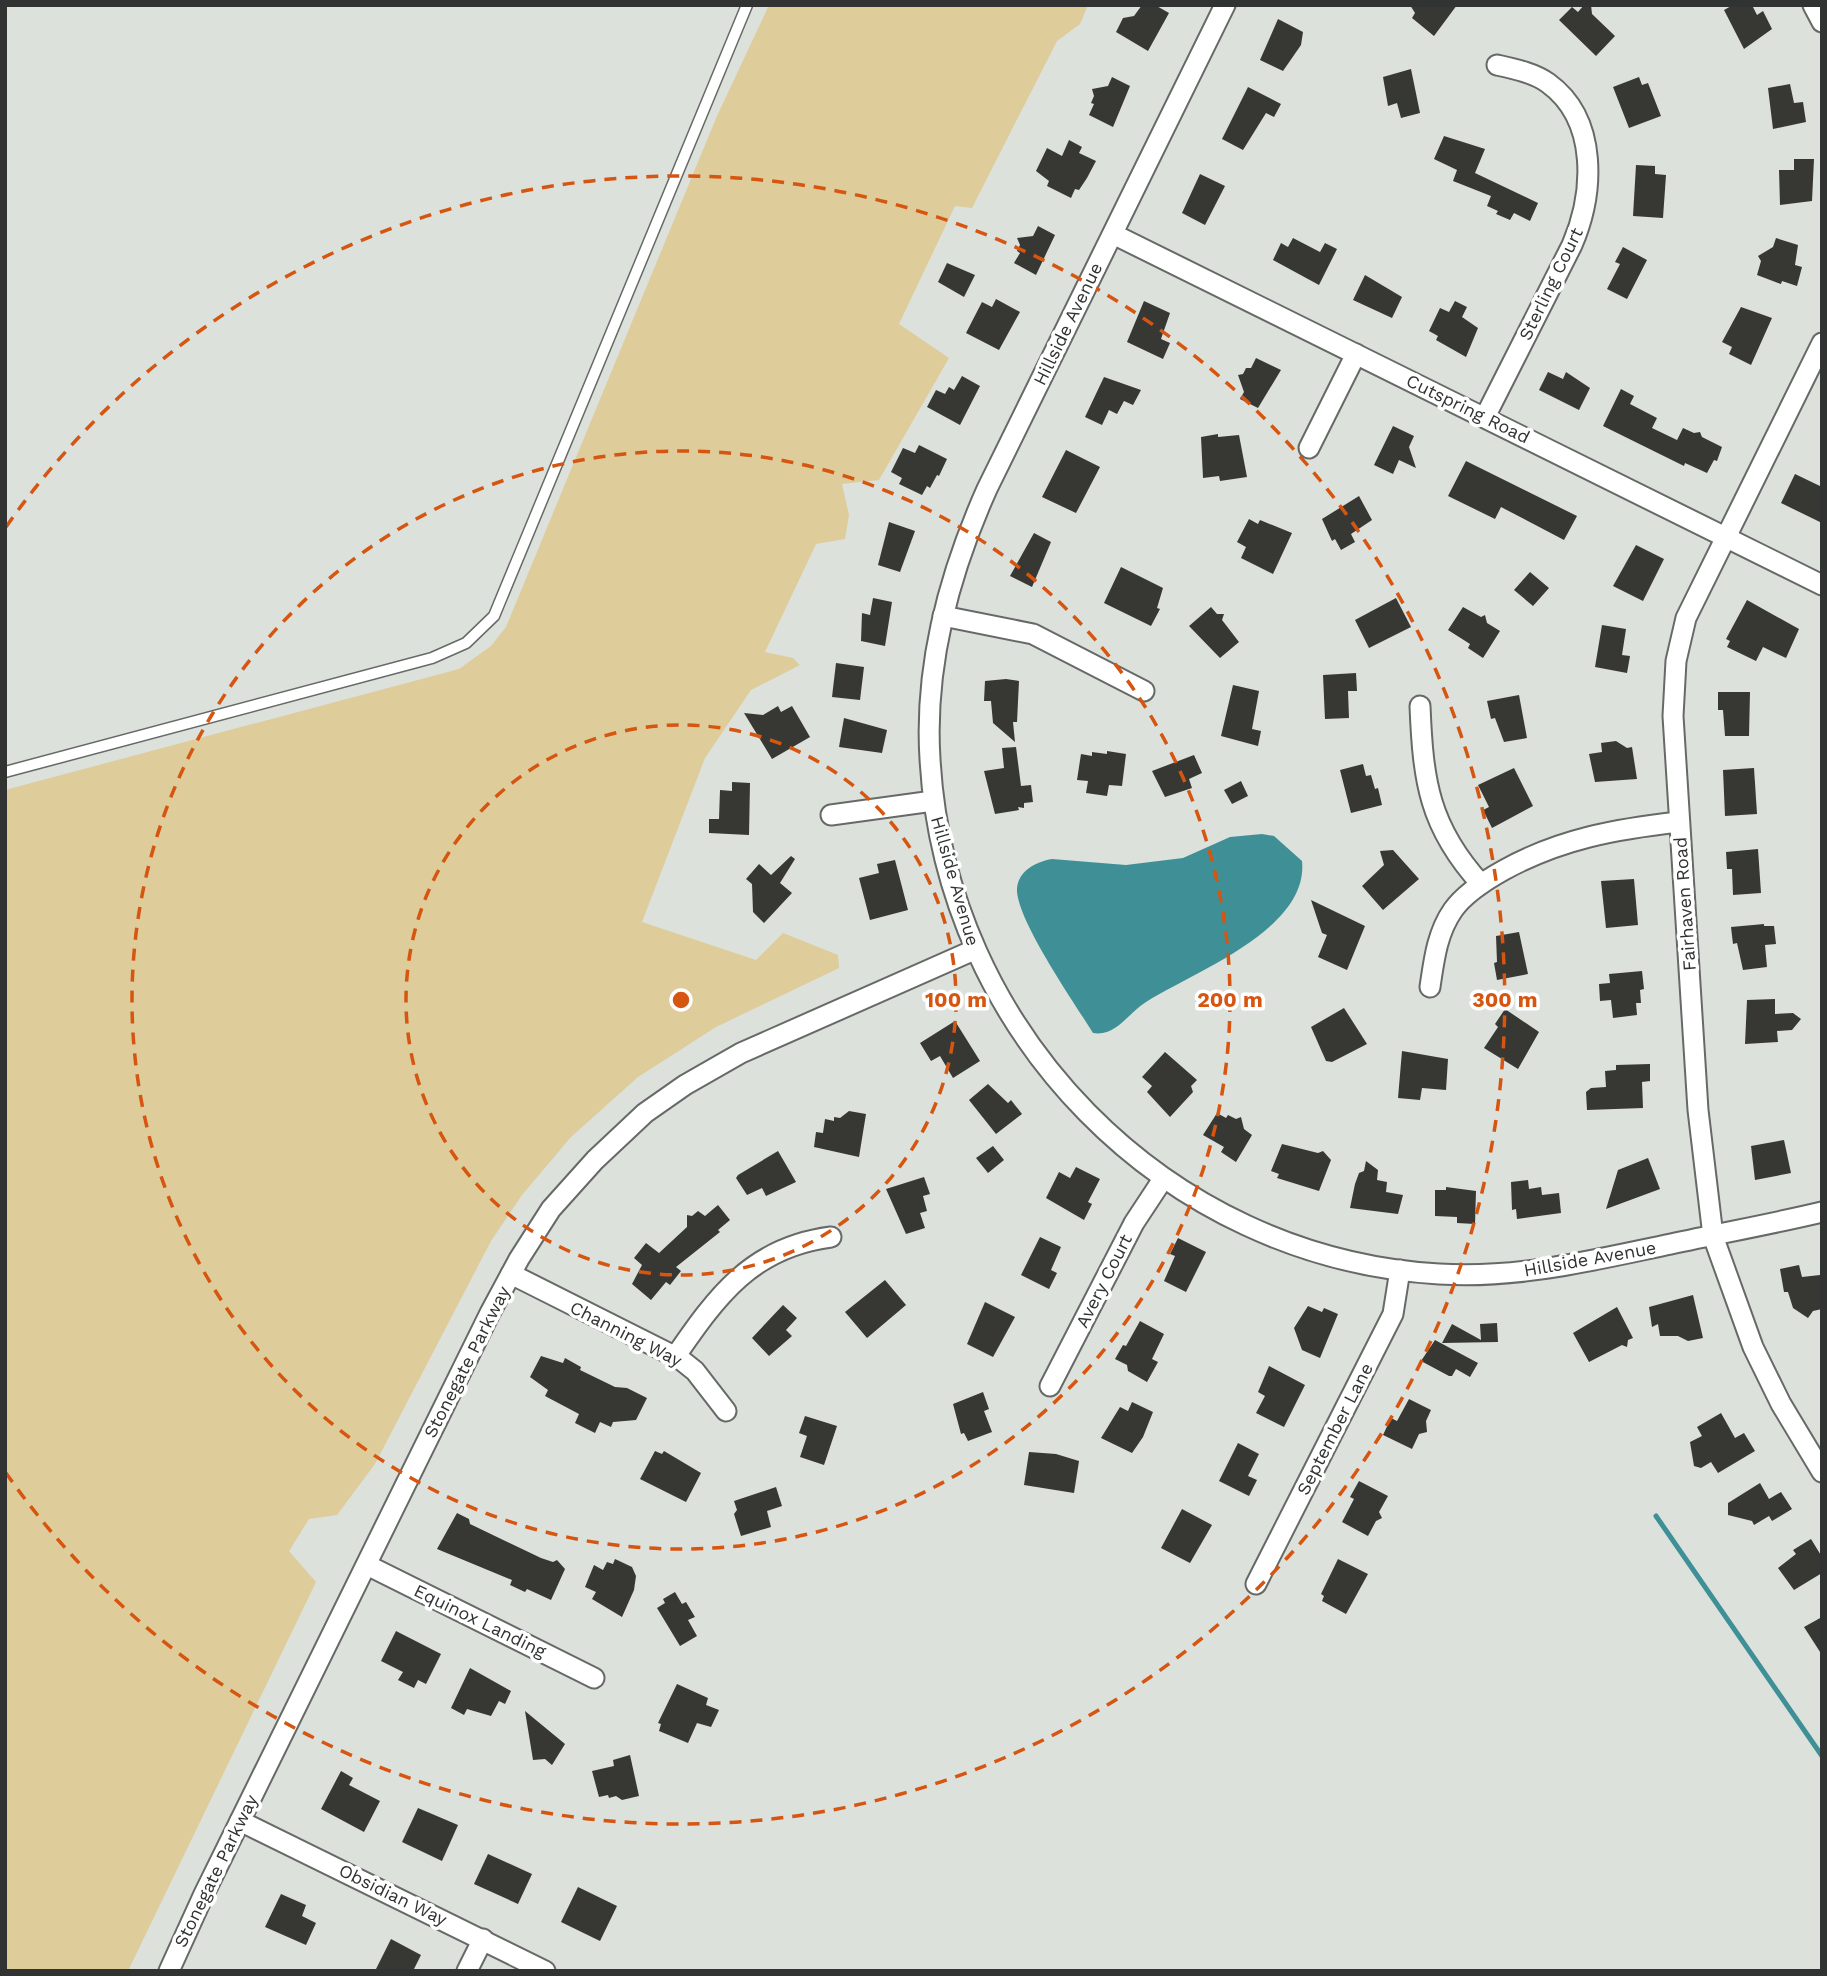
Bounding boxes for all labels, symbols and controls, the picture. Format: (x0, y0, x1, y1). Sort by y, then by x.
street label: Sterling Court (1514, 224, 1587, 343)
street label: Hillside Avenue (1029, 259, 1106, 389)
street label: Cutspring Road (1403, 370, 1533, 448)
street label: Hillside Avenue (927, 814, 984, 948)
street label: Fairhaven Road (1669, 836, 1700, 972)
text: 100 m (925, 987, 987, 1012)
text: 200 m (1197, 987, 1263, 1012)
text: 300 m (1472, 987, 1538, 1012)
centre of rings (669, 988, 693, 1012)
street label: Avery Court (1071, 1230, 1136, 1331)
street label: Hillside Avenue (1522, 1237, 1658, 1280)
street label: Stonegate Parkway (419, 1282, 514, 1441)
street label: Channing Way (567, 1296, 686, 1371)
street label: September Lane (1292, 1359, 1377, 1498)
street label: Equinox Landing (411, 1580, 550, 1662)
street label: Stonegate Parkway (169, 1790, 262, 1951)
street label: Obsidian Way (336, 1859, 451, 1930)

